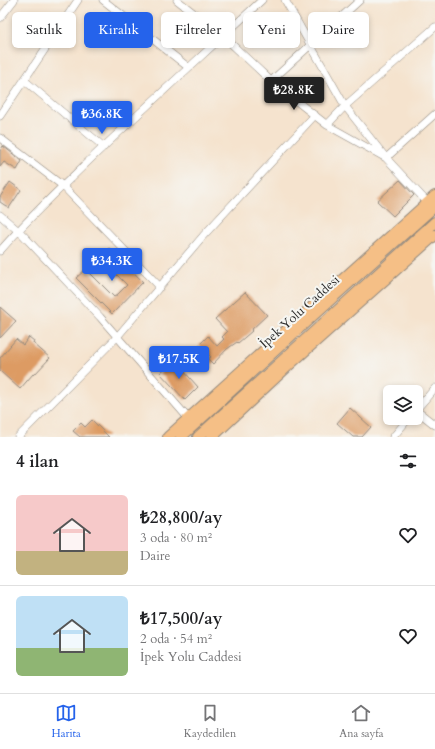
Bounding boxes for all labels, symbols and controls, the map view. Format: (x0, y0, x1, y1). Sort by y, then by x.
chip: Satılık (12, 12, 76, 48)
chip: Kiralık (84, 12, 153, 48)
chip: Filtreler (161, 12, 235, 48)
chip: Yeni (243, 12, 300, 48)
chip: Daire (308, 12, 369, 48)
pin: ₺28.8K (261, 77, 327, 111)
text: ₺28.8K (273, 81, 315, 99)
pin: ₺36.8K (69, 101, 135, 135)
text: ₺36.8K (81, 105, 123, 123)
pin: ₺34.3K (79, 248, 145, 282)
text: ₺34.3K (91, 252, 133, 270)
street label: İpek Yolu Caddesi (256, 271, 344, 352)
pin: ₺17.5K (146, 346, 212, 380)
text: ₺17.5K (158, 350, 200, 368)
map controls (383, 385, 423, 425)
button: layers (383, 385, 423, 425)
text: 4 ilan (16, 450, 59, 473)
icon: filters (397, 450, 419, 472)
text: ₺28,800/ay (140, 506, 222, 529)
icon: home (48, 511, 96, 559)
icon: heart (397, 524, 419, 546)
text: 3 oda · 80 m² (140, 529, 212, 547)
text: Daire (140, 547, 170, 565)
text: ₺17,500/ay (140, 607, 222, 630)
icon: home (48, 612, 96, 660)
icon: heart (397, 625, 419, 647)
text: 2 oda · 54 m² (140, 630, 212, 648)
text: İpek Yolu Caddesi (140, 648, 242, 666)
tab: Harita (51, 702, 81, 741)
tab: Kaydedilen (184, 702, 236, 741)
tab: Ana sayfa (339, 702, 383, 741)

